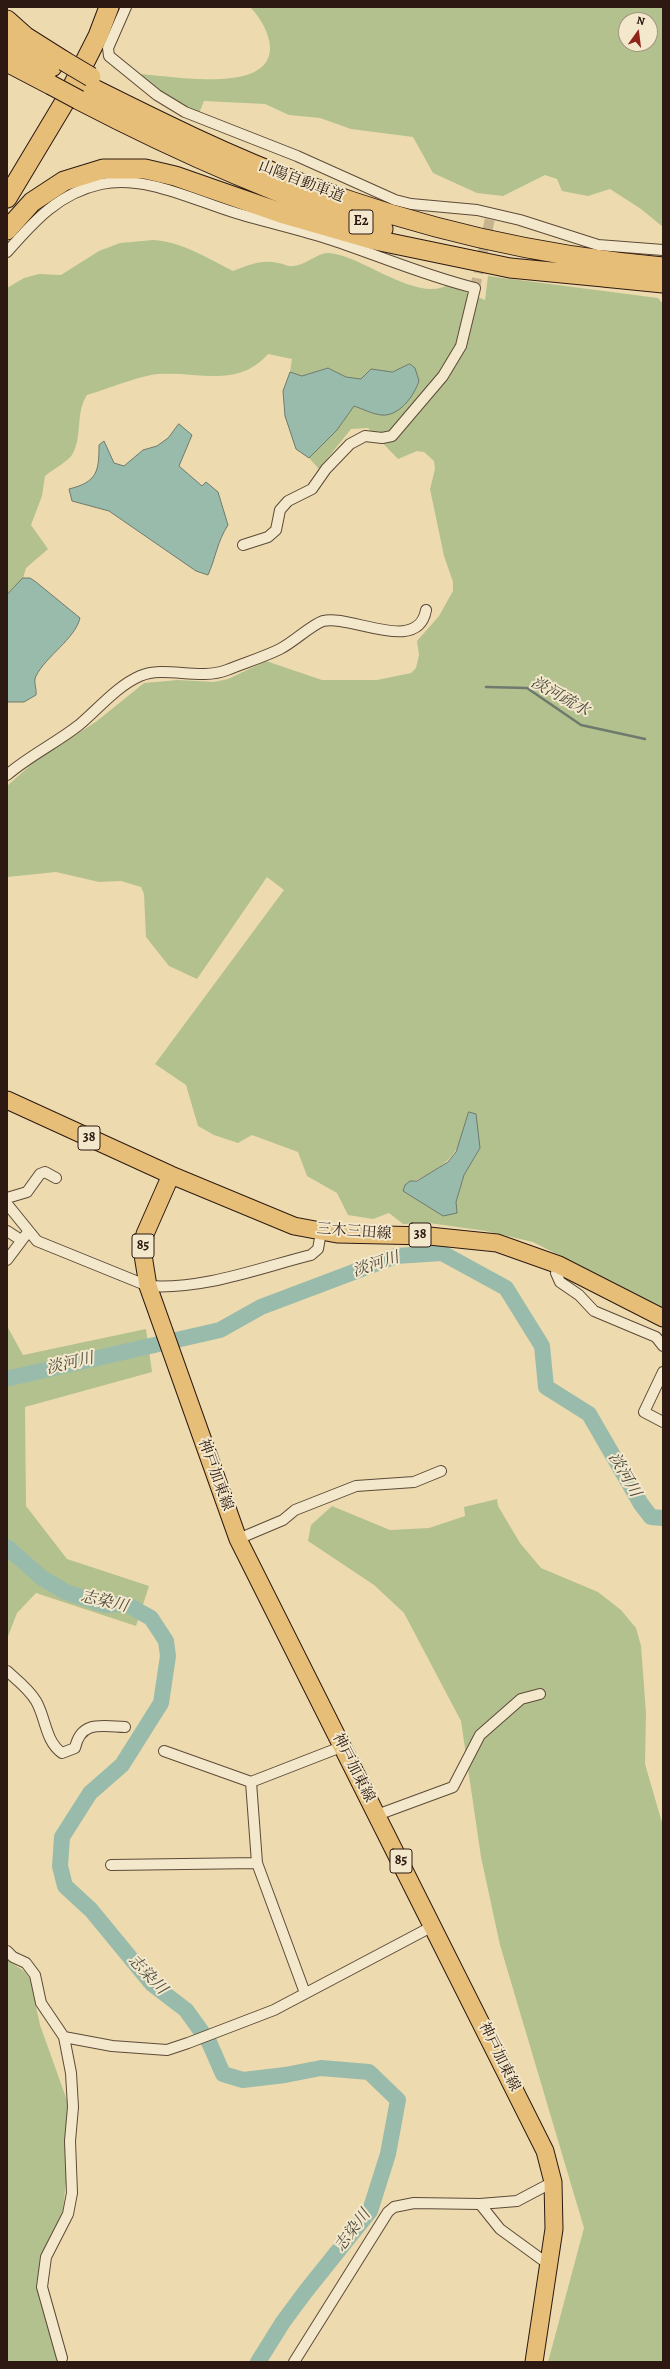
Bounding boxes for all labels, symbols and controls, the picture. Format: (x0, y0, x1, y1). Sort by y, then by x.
north arrow (618, 12, 658, 52)
text: N (635, 13, 646, 29)
street label: 山陽自動車道 (256, 157, 346, 207)
road number: E2 (349, 210, 373, 234)
water label: 淡河疏水 (527, 673, 593, 721)
road number: 38 (78, 1126, 100, 1150)
street label: 三木三田線 (316, 1220, 392, 1244)
road number: 38 (409, 1223, 431, 1247)
road number: 85 (132, 1234, 154, 1258)
water label: 淡河川 (350, 1248, 402, 1282)
water label: 淡河川 (44, 1349, 96, 1379)
street label: 神戸加東線 (194, 1437, 236, 1513)
water label: 淡河川 (604, 1449, 644, 1501)
water label: 志染川 (78, 1587, 130, 1617)
street label: 神戸加東線 (328, 1731, 378, 1805)
road number: 85 (390, 1849, 412, 1873)
water label: 志染川 (123, 1951, 171, 1999)
street label: 神戸加東線 (474, 2019, 524, 2095)
water label: 志染川 (331, 2206, 375, 2256)

